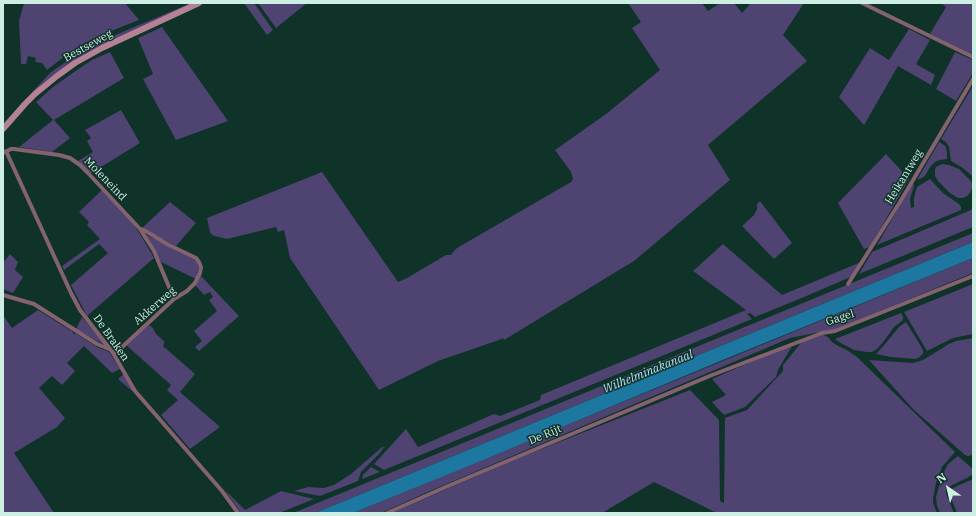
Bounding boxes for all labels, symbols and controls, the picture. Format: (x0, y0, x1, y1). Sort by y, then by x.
street label: Bestseweg (61, 27, 115, 65)
street label: Heikantweg (882, 147, 926, 207)
street label: Moleneind (81, 155, 129, 203)
street label: Akkerweg (131, 284, 179, 328)
street label: Gagel (824, 307, 856, 329)
street label: De Braken (90, 312, 132, 364)
water label: Wilhelminakanaal (601, 347, 695, 397)
street label: De Rijt (527, 422, 563, 448)
north arrow (928, 468, 968, 508)
text: N (934, 470, 949, 486)

